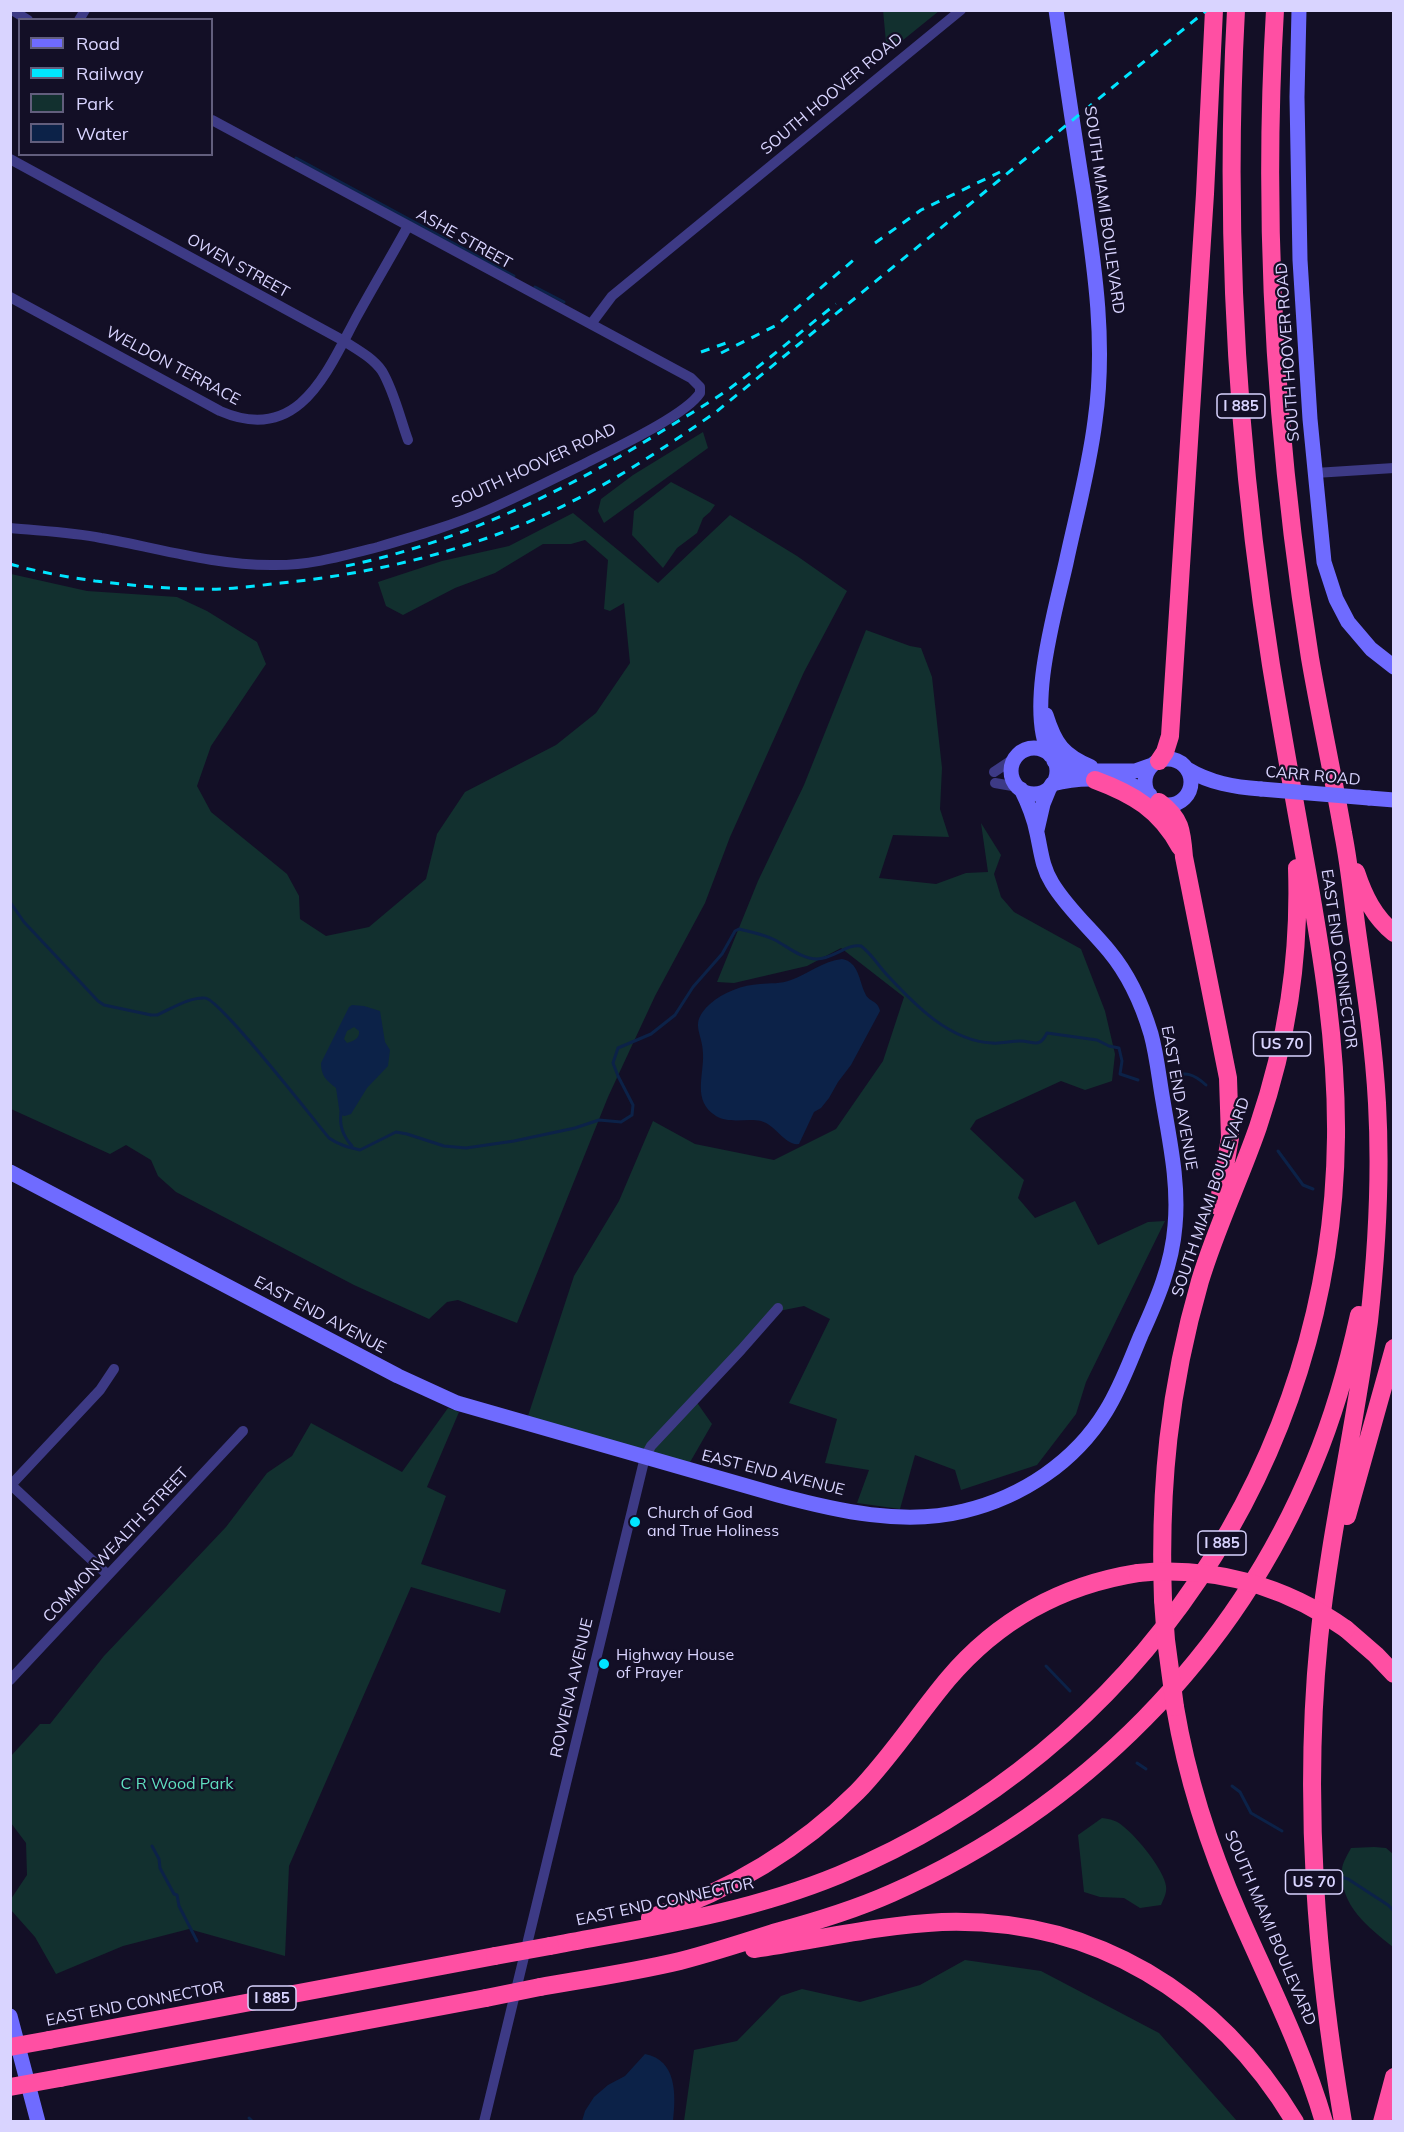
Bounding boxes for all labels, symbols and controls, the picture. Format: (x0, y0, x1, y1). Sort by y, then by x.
legend (18, 18, 213, 156)
street label: SOUTH HOOVER ROAD (757, 29, 907, 159)
text: Road (76, 32, 120, 55)
text: Railway (76, 62, 144, 85)
text: Park (76, 92, 114, 115)
street label: SOUTH MIAMI BOULEVARD (1080, 105, 1128, 315)
text: Water (76, 122, 128, 145)
street label: ASHE STREET (413, 205, 515, 273)
street label: OWEN STREET (183, 230, 293, 302)
street label: SOUTH HOOVER ROAD (1272, 262, 1304, 442)
street label: WELDON TERRACE (103, 322, 243, 410)
road number: I 885 (1217, 394, 1265, 418)
street label: SOUTH HOOVER ROAD (449, 419, 619, 513)
street label: CARR ROAD (1265, 762, 1361, 790)
street label: EAST END CONNECTOR (1317, 868, 1361, 1050)
street label: EAST END AVENUE (1157, 1024, 1201, 1172)
road number: US 70 (1254, 1032, 1310, 1056)
street label: SOUTH MIAMI BOULEVARD (1168, 1095, 1254, 1299)
street label: EAST END AVENUE (251, 1272, 389, 1358)
street label: EAST END AVENUE (700, 1446, 846, 1500)
street label: COMMONWEALTH STREET (39, 1464, 193, 1626)
place label: Church of God and True Holiness (647, 1503, 779, 1541)
marker: Church of God and True Holiness (628, 1515, 642, 1529)
road number: I 885 (1198, 1531, 1246, 1555)
street label: ROWENA AVENUE (547, 1616, 597, 1760)
place label: Highway House of Prayer (616, 1645, 734, 1683)
marker: Highway House of Prayer (597, 1657, 611, 1671)
park label: C R Wood Park (121, 1774, 233, 1794)
street label: SOUTH MIAMI BOULEVARD (1220, 1828, 1320, 2028)
road number: US 70 (1286, 1870, 1342, 1894)
street label: EAST END CONNECTOR (574, 1874, 756, 1930)
street label: EAST END CONNECTOR (44, 1977, 226, 2031)
road number: I 885 (248, 1986, 296, 2010)

